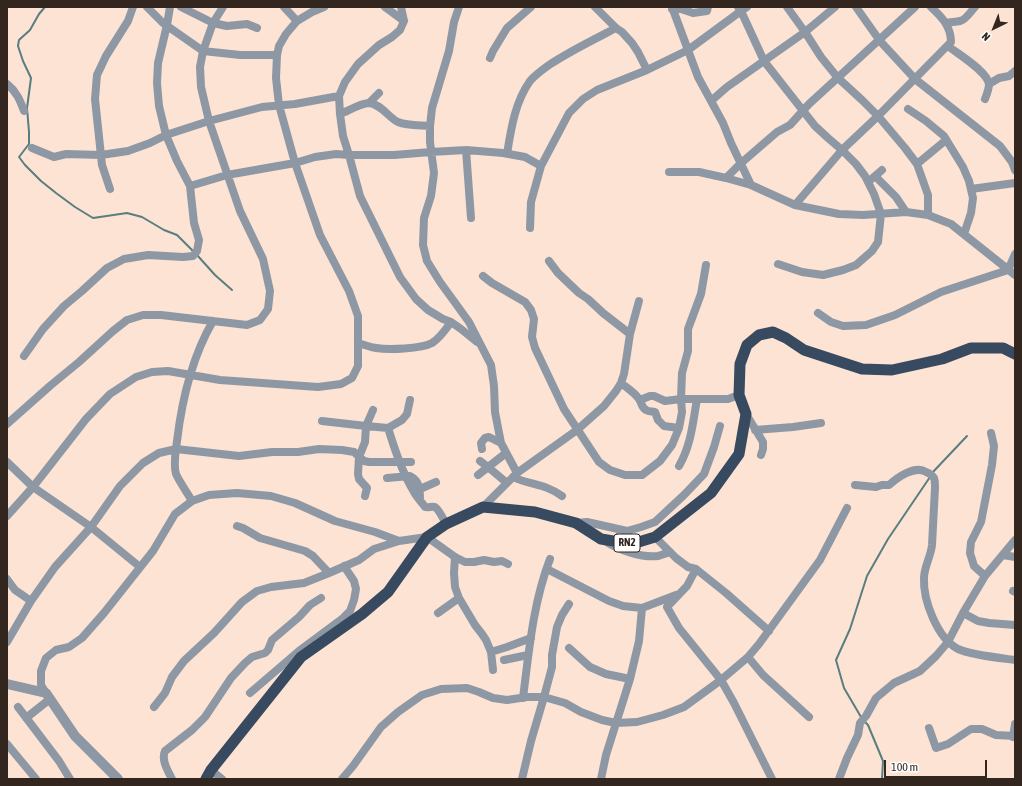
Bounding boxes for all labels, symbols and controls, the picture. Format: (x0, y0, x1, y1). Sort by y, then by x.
north arrow (974, 8, 1014, 48)
text: N (979, 30, 992, 43)
road number: RN2 (614, 534, 640, 552)
scale bar (886, 752, 989, 778)
text: 100 m (891, 760, 918, 774)

